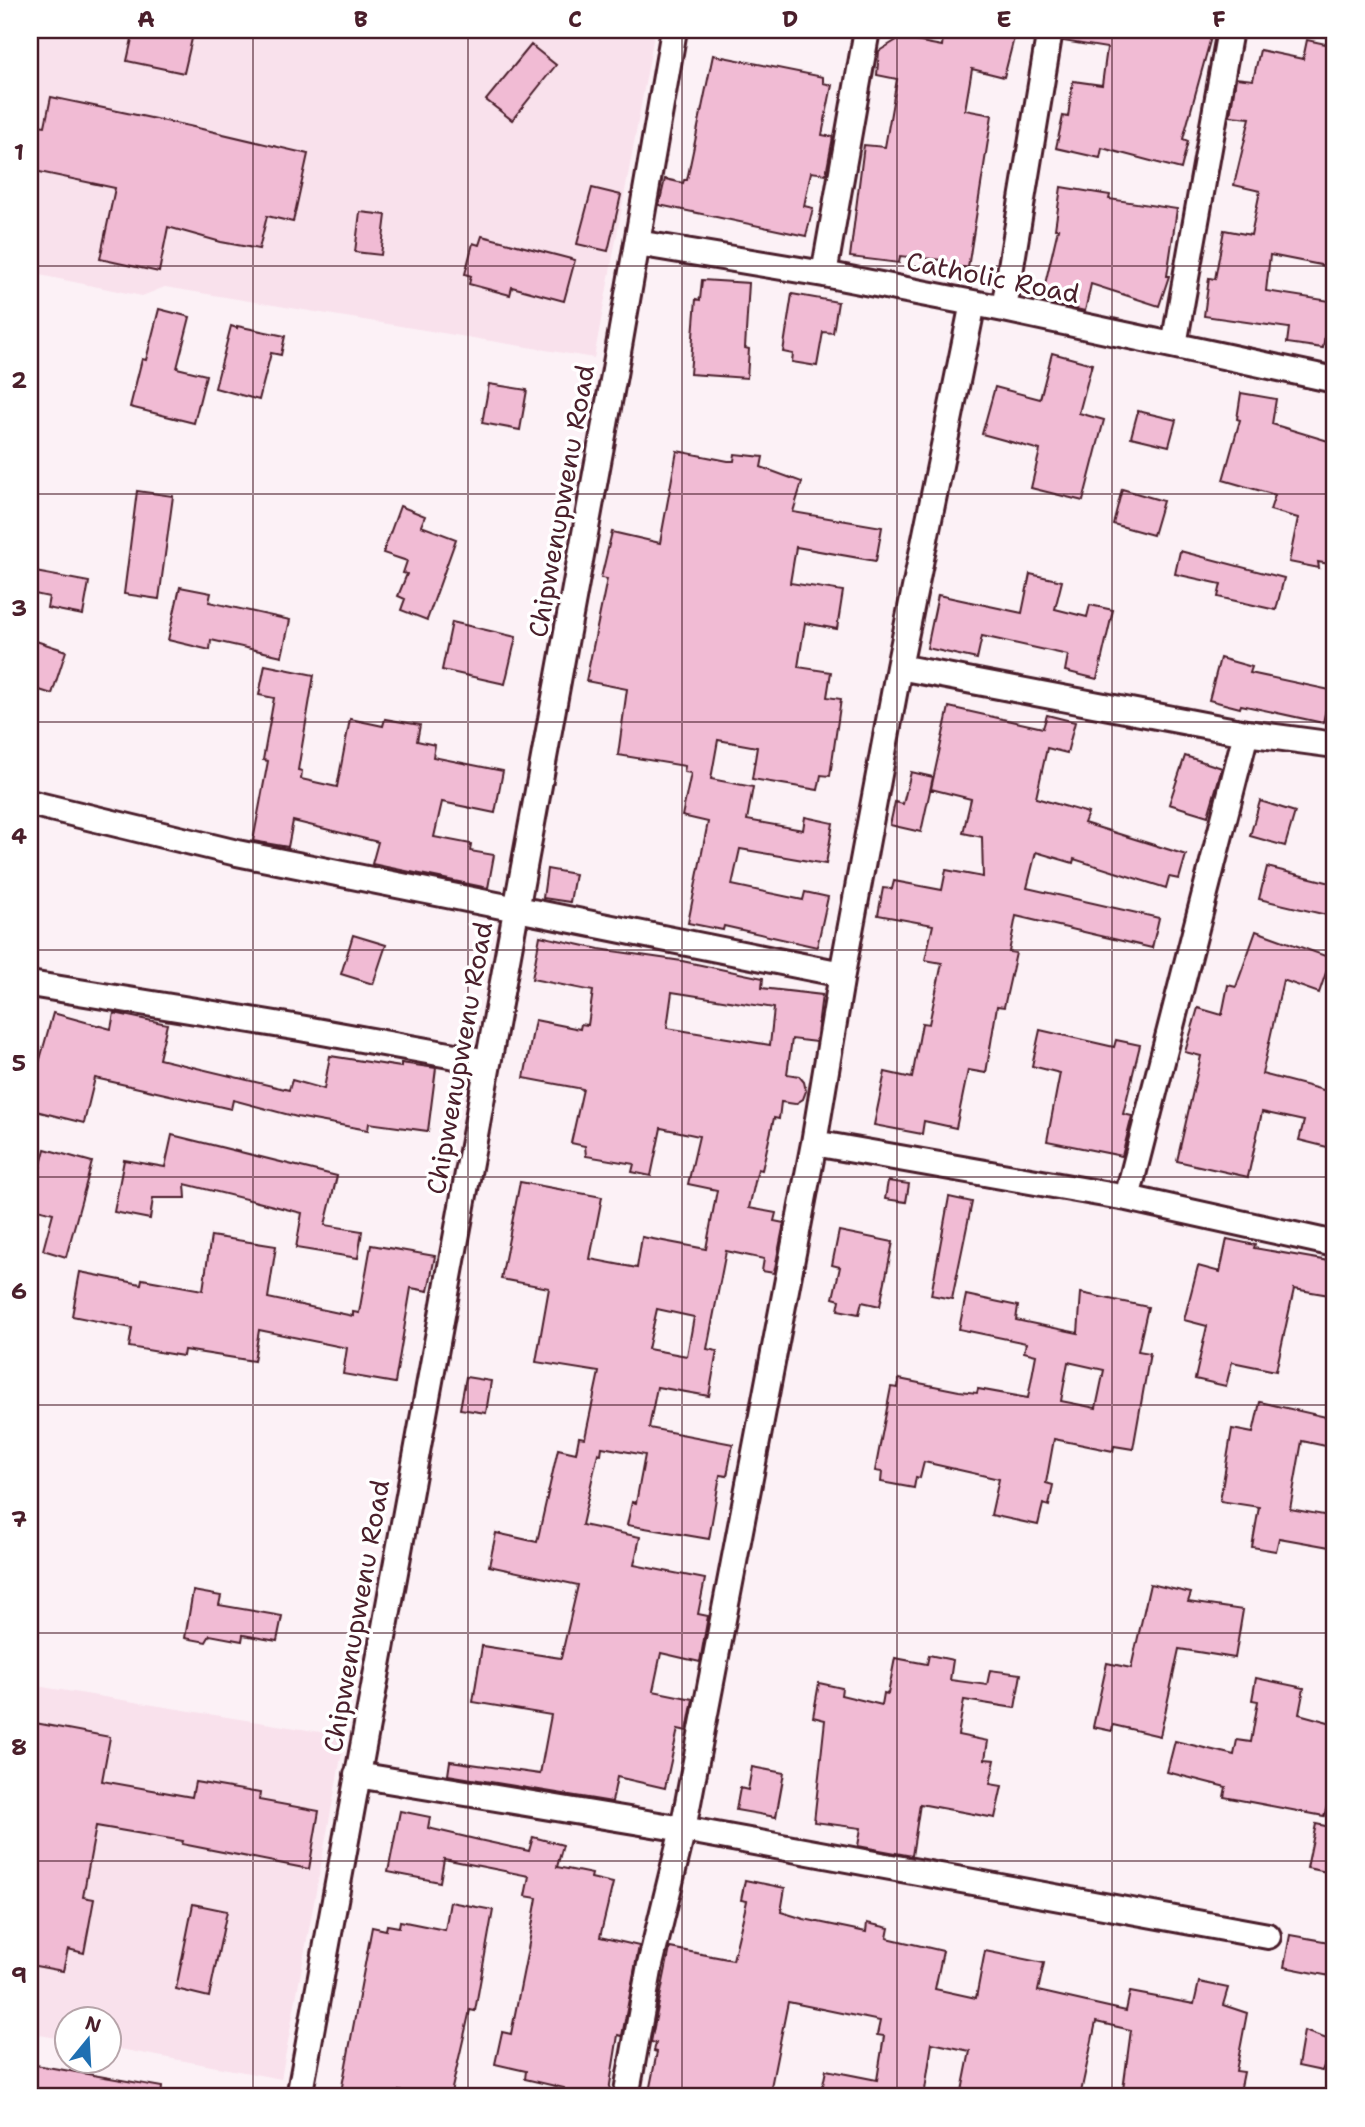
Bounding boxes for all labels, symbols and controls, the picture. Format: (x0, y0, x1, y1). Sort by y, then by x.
text: A (137, 4, 155, 34)
text: B (354, 4, 368, 34)
text: C (568, 4, 582, 34)
text: D (782, 4, 798, 34)
text: E (996, 4, 1012, 34)
text: F (1212, 4, 1226, 34)
text: 1 (14, 137, 24, 167)
street label: Catholic Road (903, 243, 1083, 311)
street label: Chipwenupwenu Road (520, 362, 602, 640)
text: 2 (11, 365, 27, 395)
text: 3 (11, 593, 27, 623)
text: 4 (11, 821, 27, 851)
street label: Chipwenupwenu Road (418, 919, 500, 1197)
text: 5 (12, 1048, 26, 1078)
text: 6 (11, 1276, 27, 1306)
street label: Chipwenupwenu Road (315, 1477, 397, 1755)
text: 7 (11, 1504, 27, 1534)
text: 8 (11, 1732, 27, 1762)
text: 9 (11, 1960, 27, 1990)
north arrow (52, 2004, 122, 2074)
text: N (82, 2010, 104, 2039)

